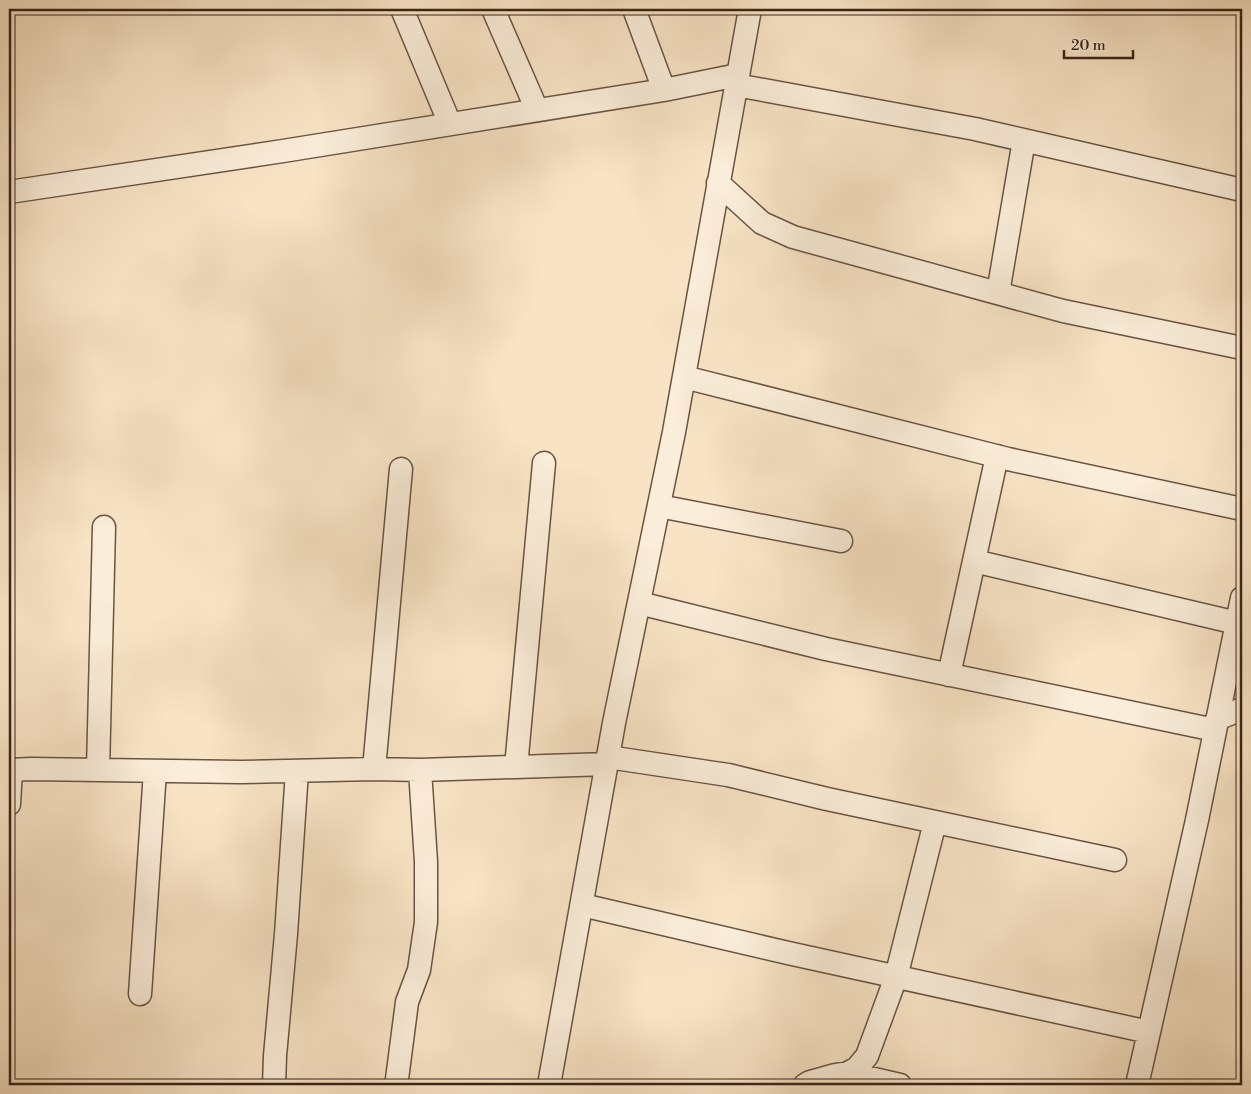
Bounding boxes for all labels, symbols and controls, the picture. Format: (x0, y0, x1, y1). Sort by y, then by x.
scale bar (1064, 28, 1132, 60)
text: 20 m (1071, 36, 1106, 55)

